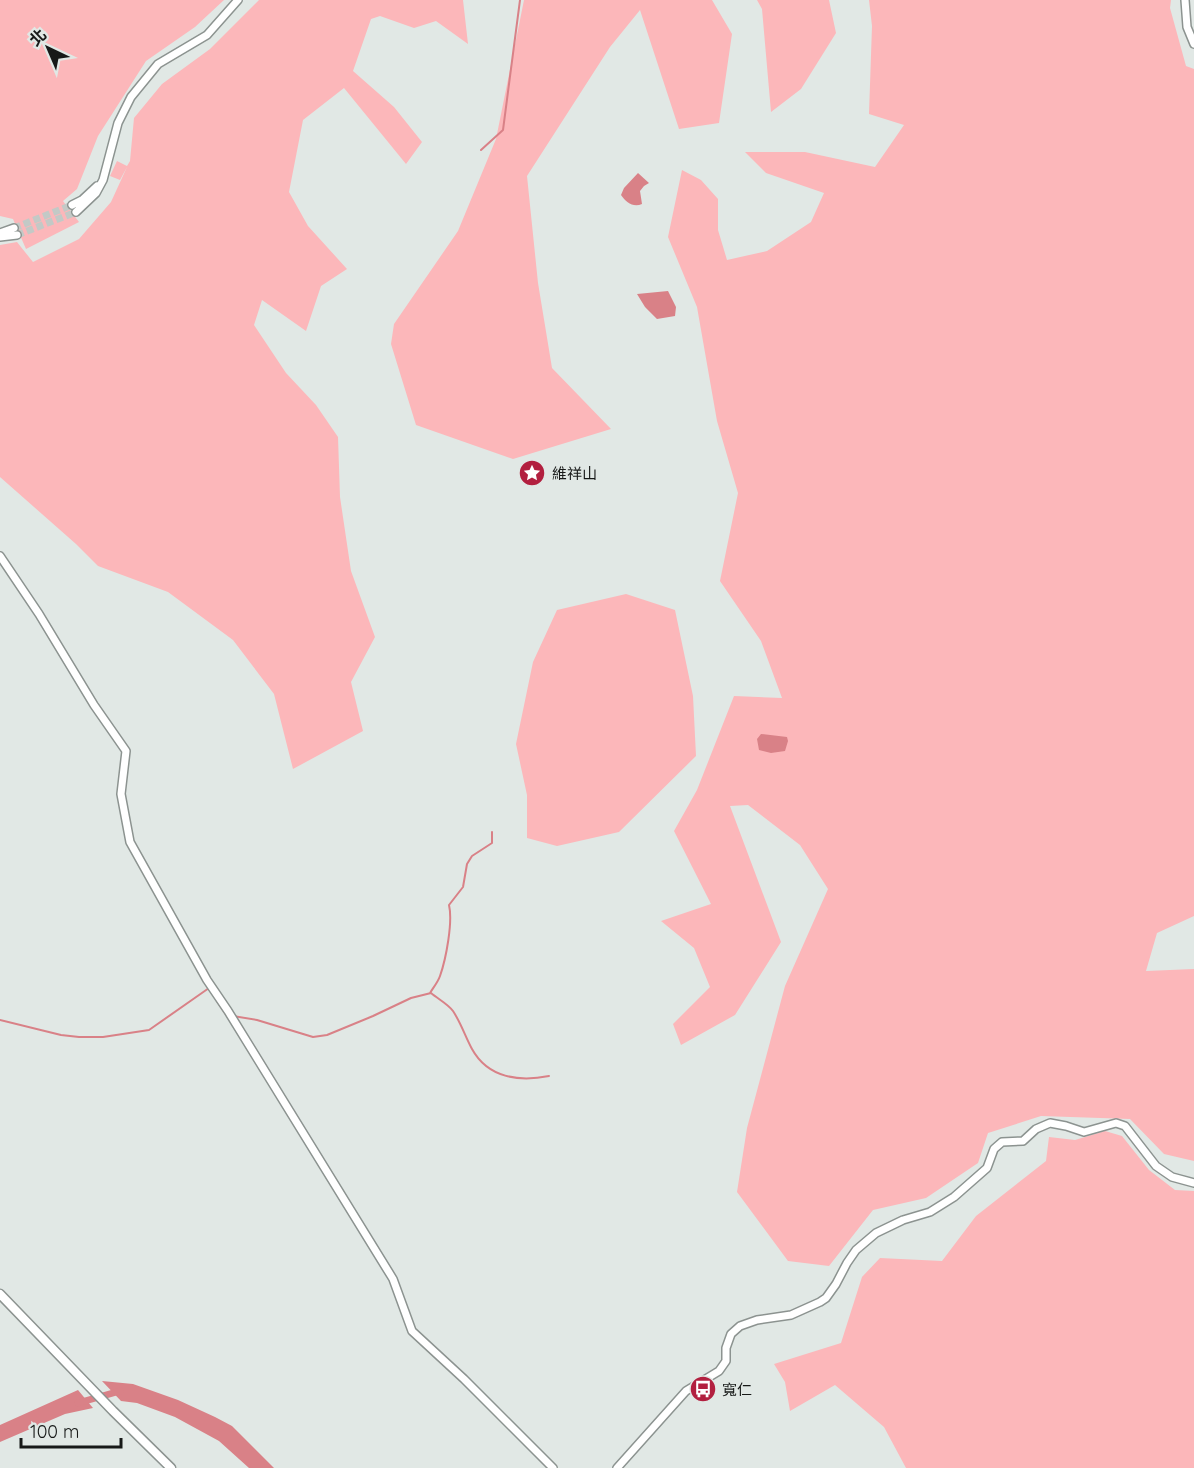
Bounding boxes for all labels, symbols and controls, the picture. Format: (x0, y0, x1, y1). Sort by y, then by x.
north arrow (18, 18, 78, 78)
text: 北 (25, 24, 50, 50)
place icon: 維祥山 (517, 458, 547, 488)
place label: 維祥山 (552, 464, 597, 483)
bus stop icon: 寬仁 (688, 1374, 718, 1404)
place label: 寬仁 (722, 1380, 752, 1399)
scale bar (21, 1411, 122, 1449)
text: 100 m (30, 1420, 79, 1443)

